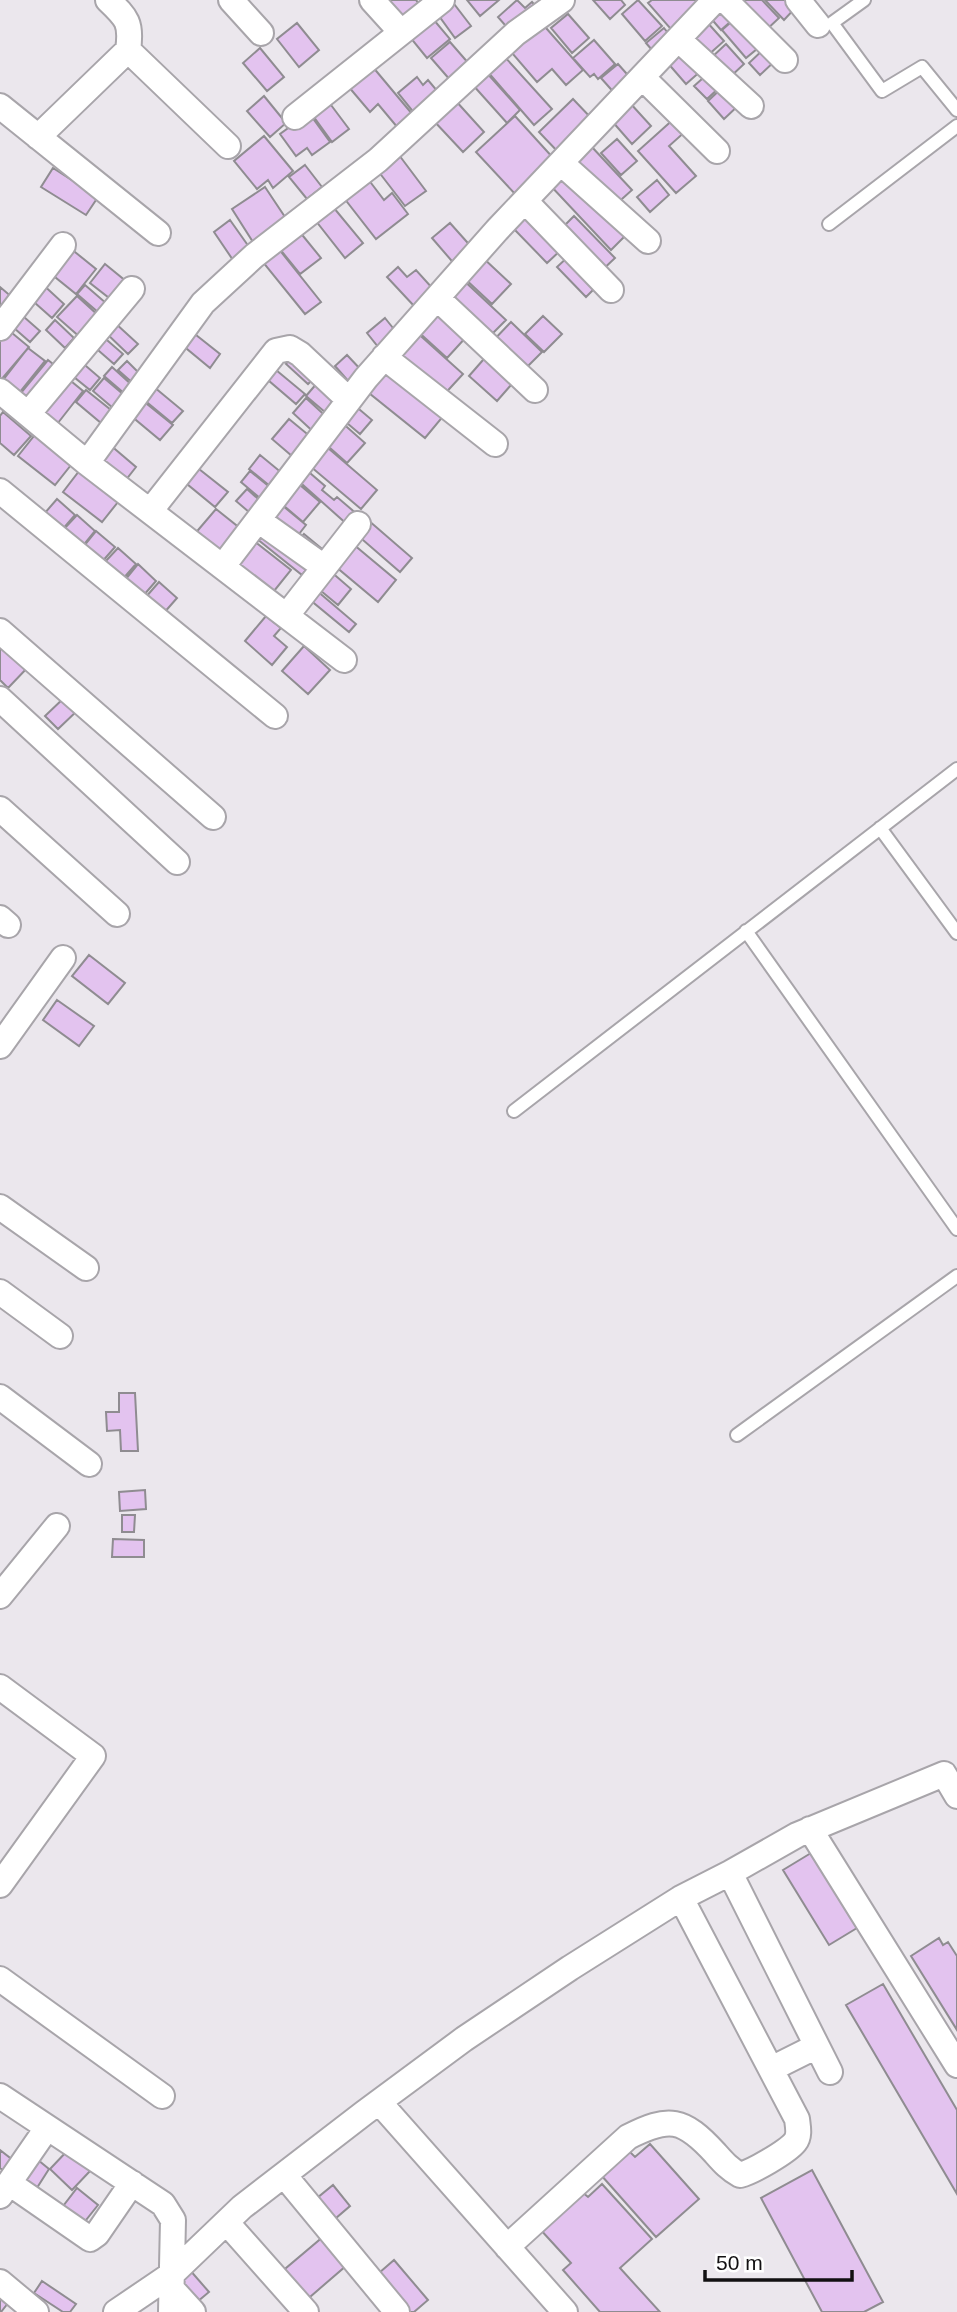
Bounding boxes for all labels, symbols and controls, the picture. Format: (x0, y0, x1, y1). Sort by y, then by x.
scale bar (705, 2238, 852, 2282)
text: 50 m (716, 2251, 763, 2274)

